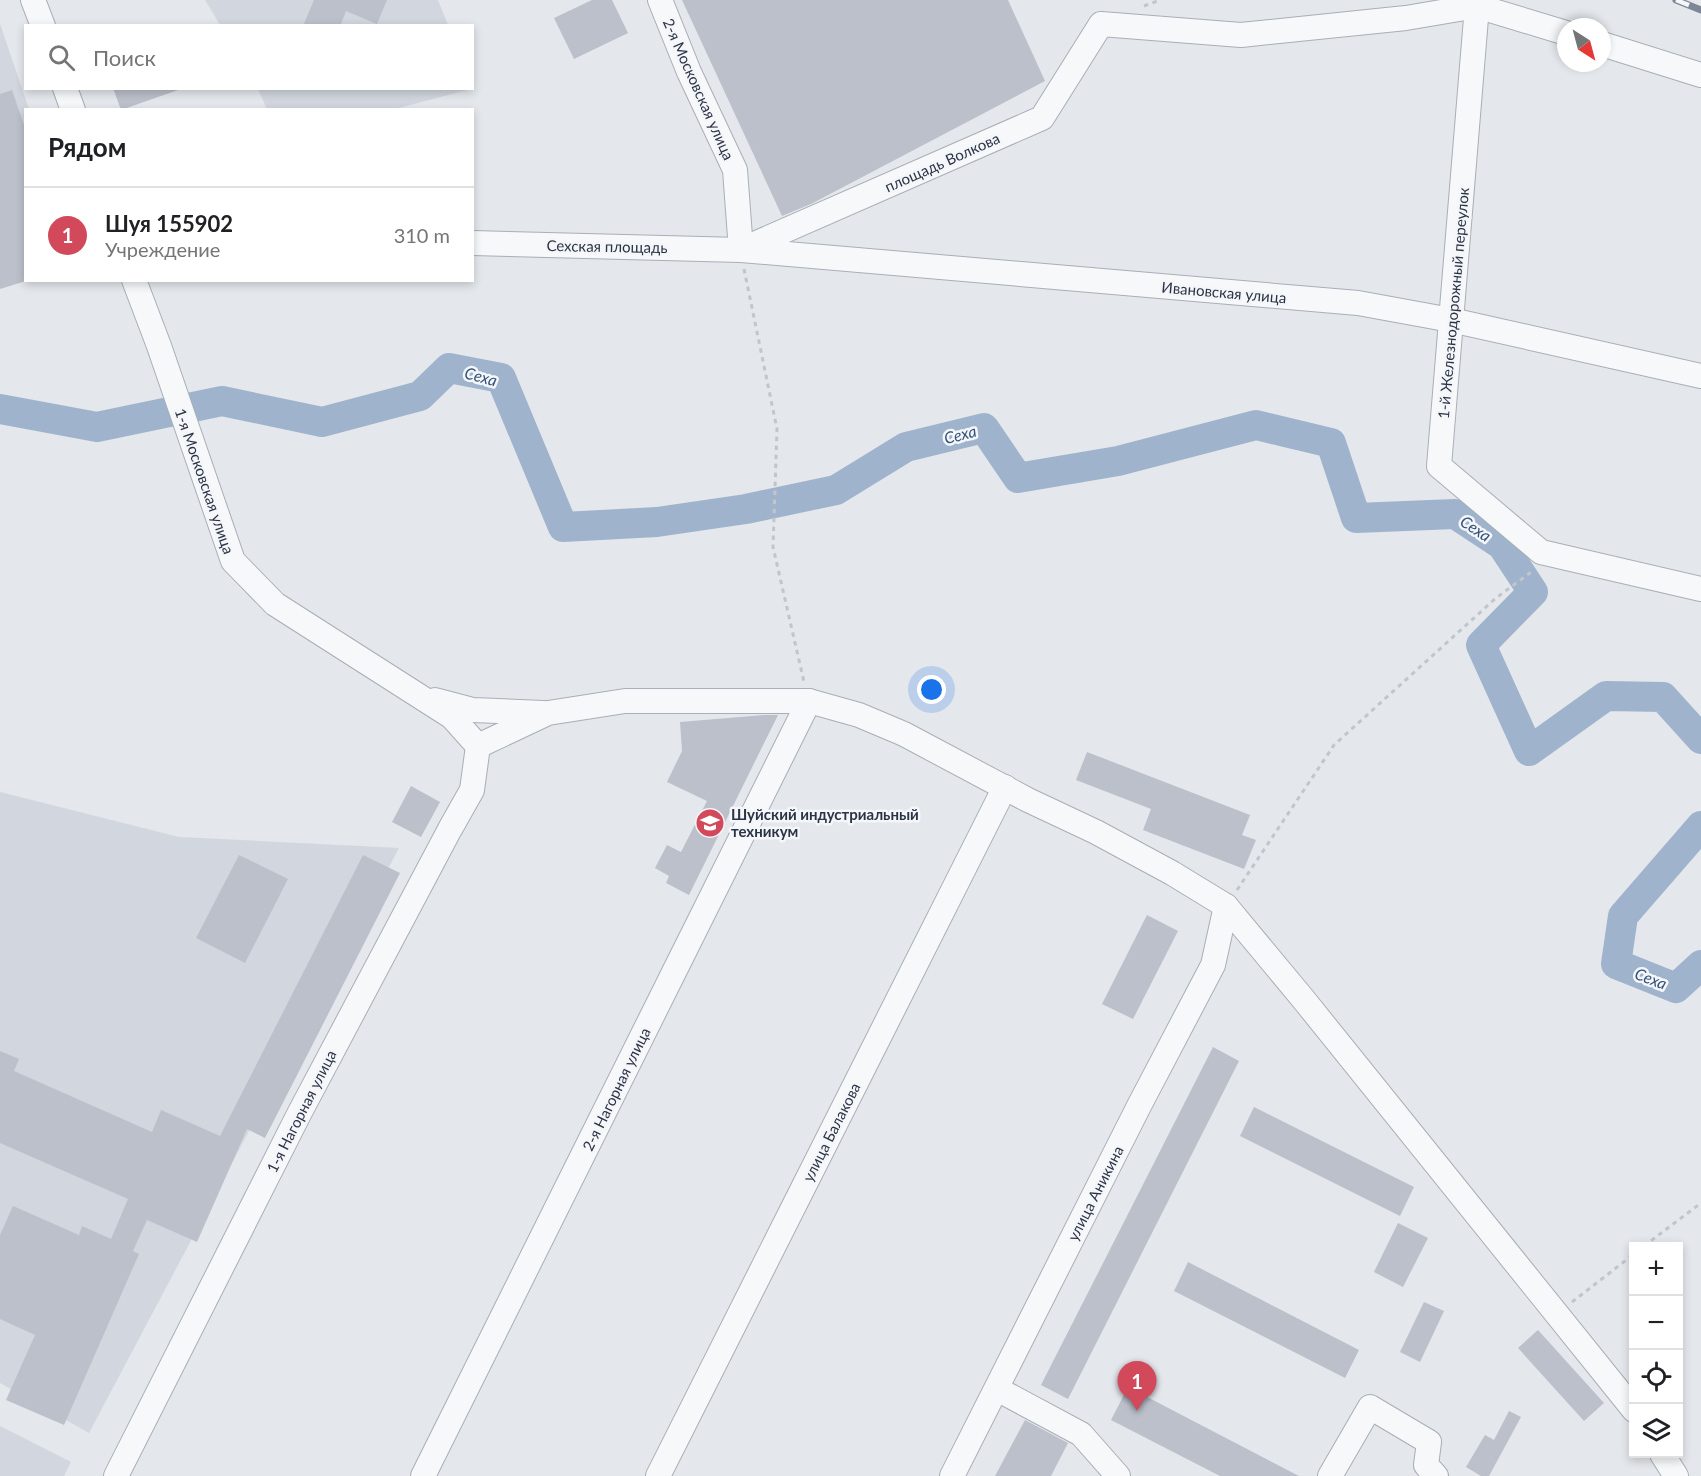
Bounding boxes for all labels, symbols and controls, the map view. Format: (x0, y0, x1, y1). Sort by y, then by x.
street label: 2-я Московская улица (660, 16, 738, 162)
north arrow (1557, 18, 1611, 72)
search box (24, 24, 474, 90)
icon: search (45, 41, 78, 74)
text: Поиск (93, 44, 156, 71)
street label: площадь Волкова (882, 129, 1002, 195)
text: Рядом (48, 131, 126, 163)
street label: 1-й Железнодорожный переулок (1434, 186, 1472, 419)
text: Шуя 155902 (105, 210, 233, 237)
text: 1 (62, 223, 73, 247)
text: 310 m (394, 223, 450, 247)
street label: Сехская площадь (546, 236, 668, 256)
text: Учреждение (105, 237, 220, 261)
street label: Ивановская улица (1161, 278, 1287, 306)
water label: Сеха (463, 363, 499, 389)
street label: 1-я Московская улица (172, 406, 238, 556)
water label: Сеха (942, 421, 978, 447)
water label: Сеха (1457, 511, 1495, 545)
your location (917, 675, 946, 704)
place label: Шуйский индустриальный техникум (731, 805, 919, 840)
school or university icon: Шуйский индустриальный техникум (694, 807, 726, 839)
water label: Сеха (1632, 963, 1670, 993)
street label: 2-я Нагорная улица (578, 1024, 654, 1154)
street label: 1-я Нагорная улица (262, 1047, 340, 1175)
street label: улица Балакова (798, 1080, 864, 1184)
street label: улица Аникина (1063, 1142, 1127, 1244)
map controls (1629, 1242, 1683, 1458)
button: + (1629, 1242, 1683, 1296)
button: − (1629, 1296, 1683, 1350)
button: locate (1629, 1350, 1683, 1404)
pin: 1 (1118, 1362, 1156, 1411)
button: layers (1629, 1404, 1683, 1458)

